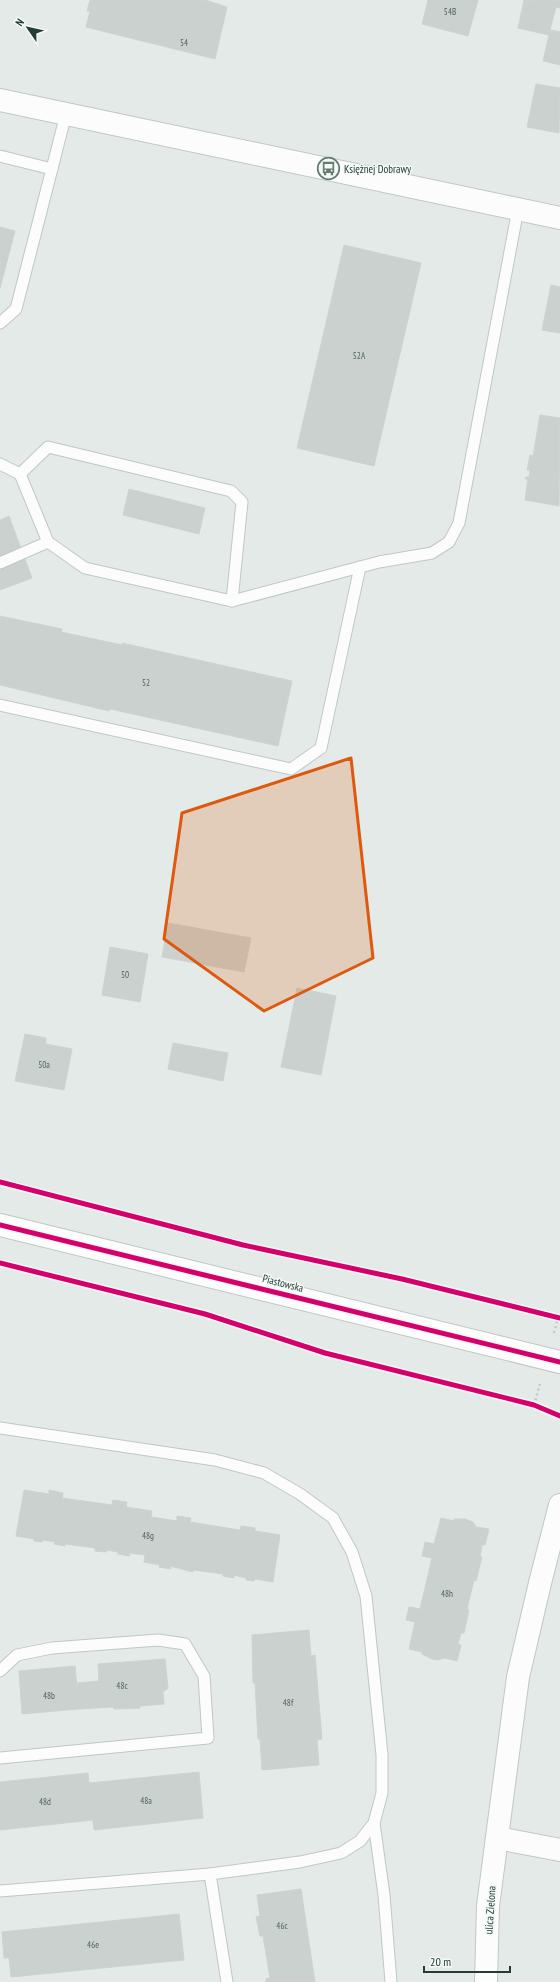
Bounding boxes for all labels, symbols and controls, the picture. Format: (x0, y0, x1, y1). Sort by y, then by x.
house number: 54B (444, 6, 456, 17)
north arrow (8, 8, 48, 48)
text: N (12, 16, 27, 29)
house number: 54 (180, 37, 188, 48)
bus stop icon: Księżnej Dobrawy (315, 156, 341, 182)
place label: Księżnej Dobrawy (344, 162, 412, 176)
house number: 52A (353, 350, 366, 361)
house number: 52 (142, 677, 150, 688)
house number: 50 (121, 969, 129, 980)
house number: 50a (38, 1059, 50, 1070)
street label: Piastowska (261, 1271, 305, 1295)
house number: 48g (142, 1530, 154, 1541)
house number: 48h (441, 1588, 453, 1599)
house number: 48c (116, 1680, 128, 1691)
house number: 48b (43, 1690, 55, 1701)
house number: 48f (283, 1697, 294, 1708)
house number: 48a (140, 1795, 152, 1806)
house number: 48d (39, 1796, 51, 1807)
street label: ulica Zielona (481, 1885, 499, 1935)
house number: 46c (276, 1920, 288, 1931)
house number: 46e (87, 1939, 99, 1950)
scale bar (424, 1948, 510, 1974)
text: 20 m (430, 1954, 451, 1969)

